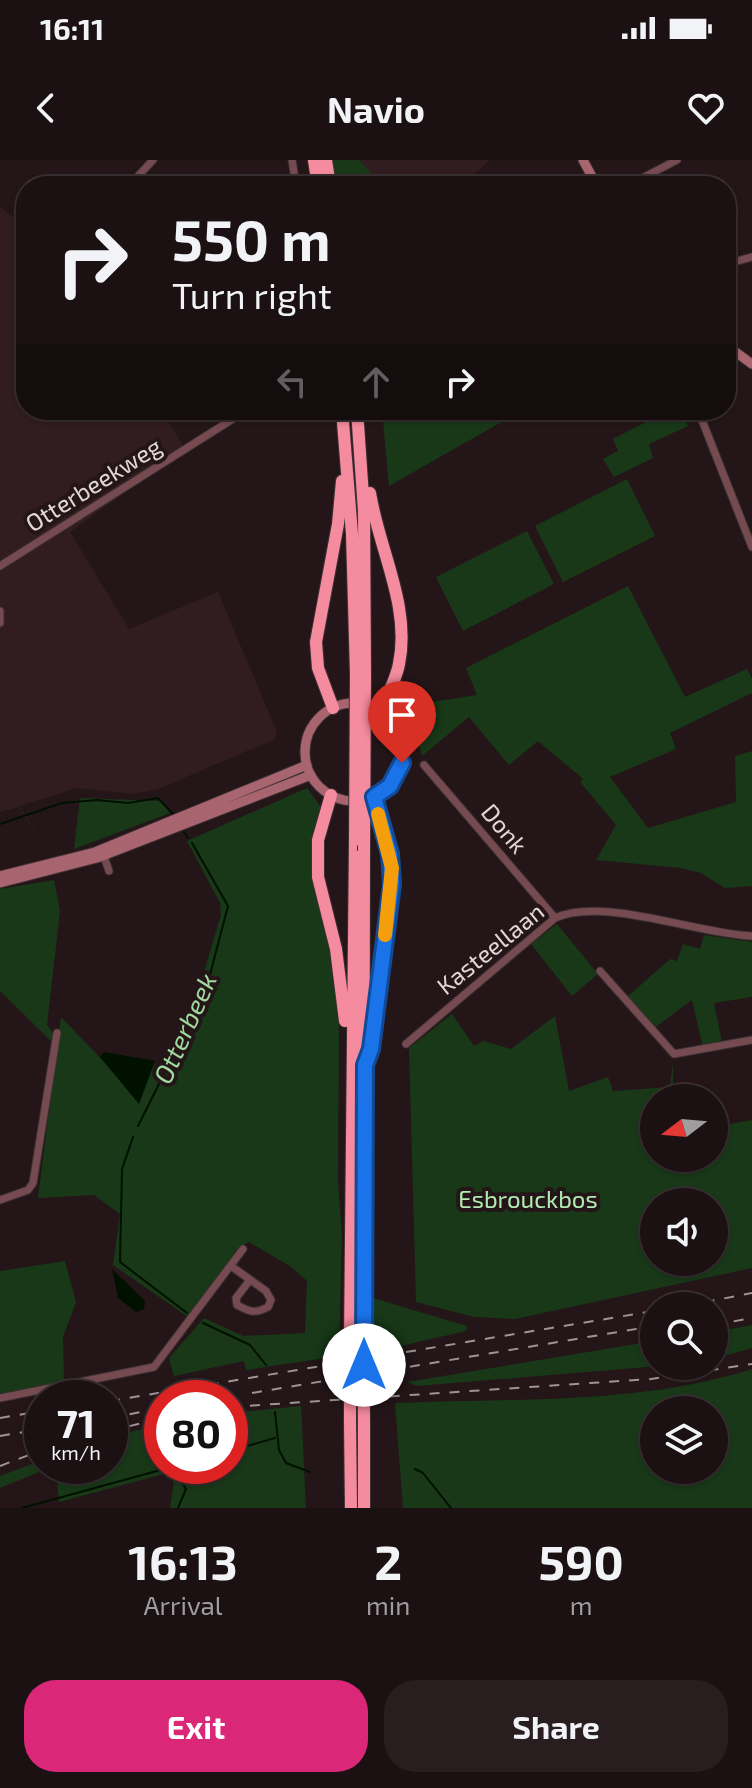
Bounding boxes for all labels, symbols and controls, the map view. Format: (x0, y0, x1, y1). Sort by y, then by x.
text: 16:11 (40, 10, 104, 46)
icon: back (24, 86, 68, 130)
icon: heart (684, 86, 728, 130)
text: Navio (327, 87, 425, 130)
text: 550 m (172, 205, 331, 272)
icon: right (40, 208, 144, 312)
text: Turn right (172, 273, 332, 316)
icon: left (270, 360, 314, 404)
icon: ahead (354, 360, 398, 404)
icon: right (438, 360, 482, 404)
street label: Otterbeekweg (20, 431, 166, 537)
pin (368, 681, 436, 763)
icon: arrive (380, 693, 424, 737)
street label: Donk (476, 797, 534, 859)
street label: Kasteellaan (431, 896, 549, 1000)
water label: Otterbeek (146, 968, 222, 1088)
north arrow (640, 1084, 728, 1172)
map controls (640, 1084, 728, 1484)
park label: Esbrouckbos (458, 1184, 598, 1213)
button: sound (640, 1188, 728, 1276)
button: search (640, 1292, 728, 1380)
position arrow (322, 1323, 406, 1407)
speed limit sign: 80 (144, 1380, 248, 1484)
button: layers (640, 1396, 728, 1484)
text: 71 (57, 1398, 95, 1446)
text: km/h (51, 1440, 101, 1464)
text: 16:13 (128, 1532, 238, 1590)
text: 2 (374, 1532, 402, 1590)
text: 590 (539, 1532, 624, 1590)
text: Arrival (143, 1589, 223, 1620)
text: min (366, 1589, 410, 1620)
text: m (570, 1589, 593, 1620)
button: Exit (24, 1680, 368, 1772)
button: Share (384, 1680, 728, 1772)

